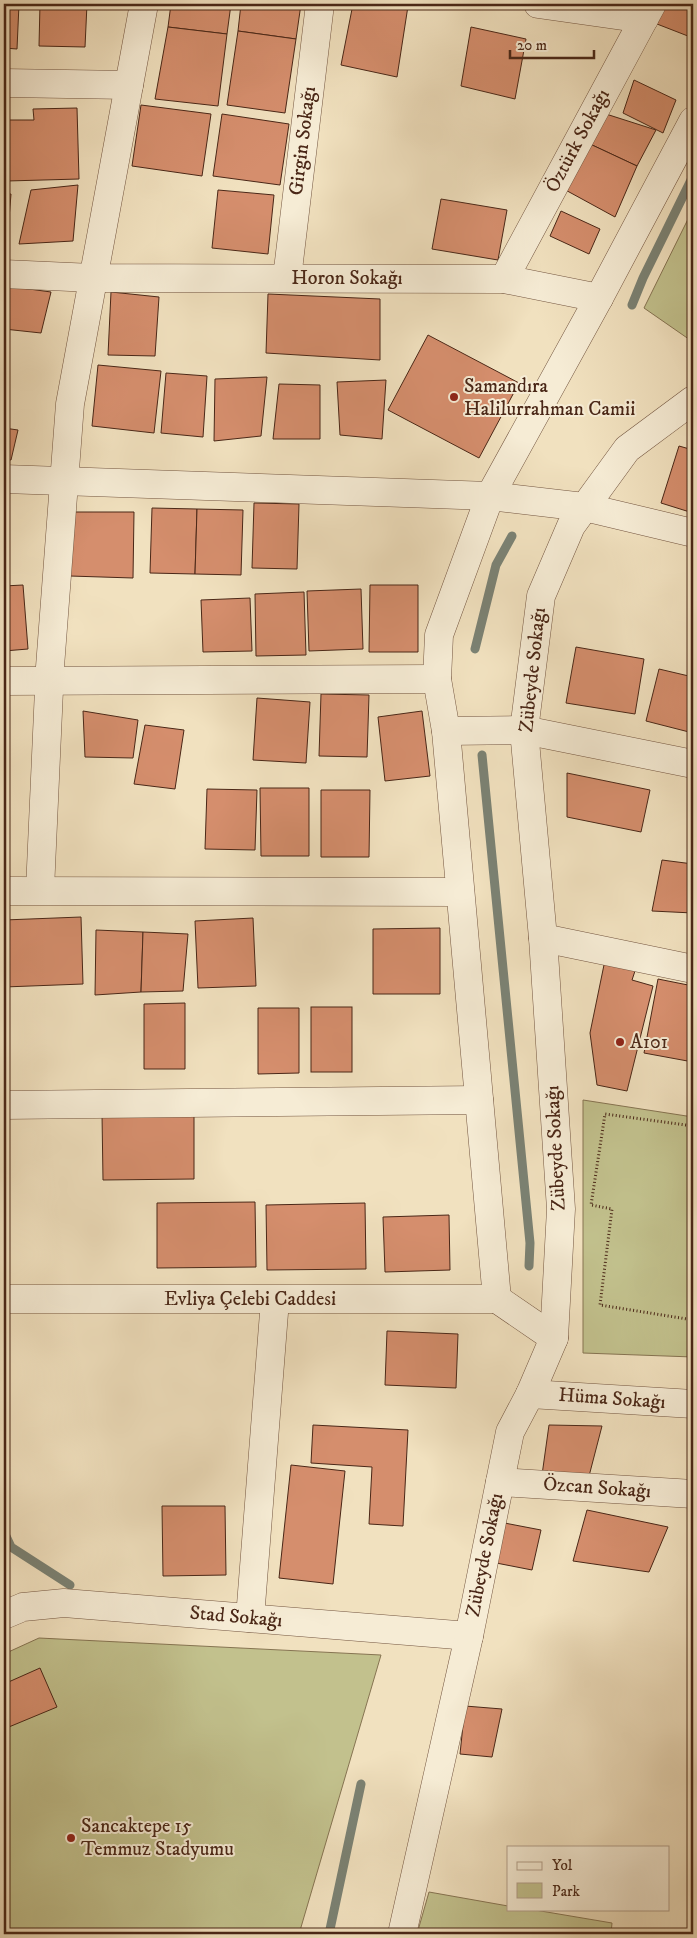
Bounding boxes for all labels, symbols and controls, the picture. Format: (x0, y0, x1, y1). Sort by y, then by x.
scale bar (510, 28, 593, 60)
text: 20 m (517, 36, 547, 55)
street label: Girgin Sokağı (284, 85, 322, 197)
street label: Öztürk Sokağı (540, 85, 616, 197)
street label: Horon Sokağı (291, 266, 403, 291)
place label: Samandıra Halilurrahman Camii (464, 374, 635, 422)
marker: Samandıra Halilurrahman Camii (448, 391, 460, 403)
street label: Zübeyde Sokağı (514, 606, 552, 734)
place label: A101 (630, 1030, 668, 1055)
marker: A101 (614, 1036, 626, 1048)
street label: Zübeyde Sokağı (540, 1085, 572, 1211)
street label: Evliya Çelebi Caddesi (164, 1287, 336, 1312)
street label: Hüma Sokağı (558, 1383, 666, 1415)
street label: Özcan Sokağı (542, 1472, 652, 1504)
street label: Zübeyde Sokağı (461, 1491, 509, 1619)
street label: Stad Sokağı (189, 1600, 283, 1634)
place label: Sancaktepe 15 Temmuz Stadyumu (81, 1814, 234, 1862)
marker: Sancaktepe 15 Temmuz Stadyumu (65, 1832, 77, 1844)
legend (507, 1846, 670, 1910)
text: Yol (552, 1856, 573, 1875)
text: Park (552, 1882, 581, 1901)

